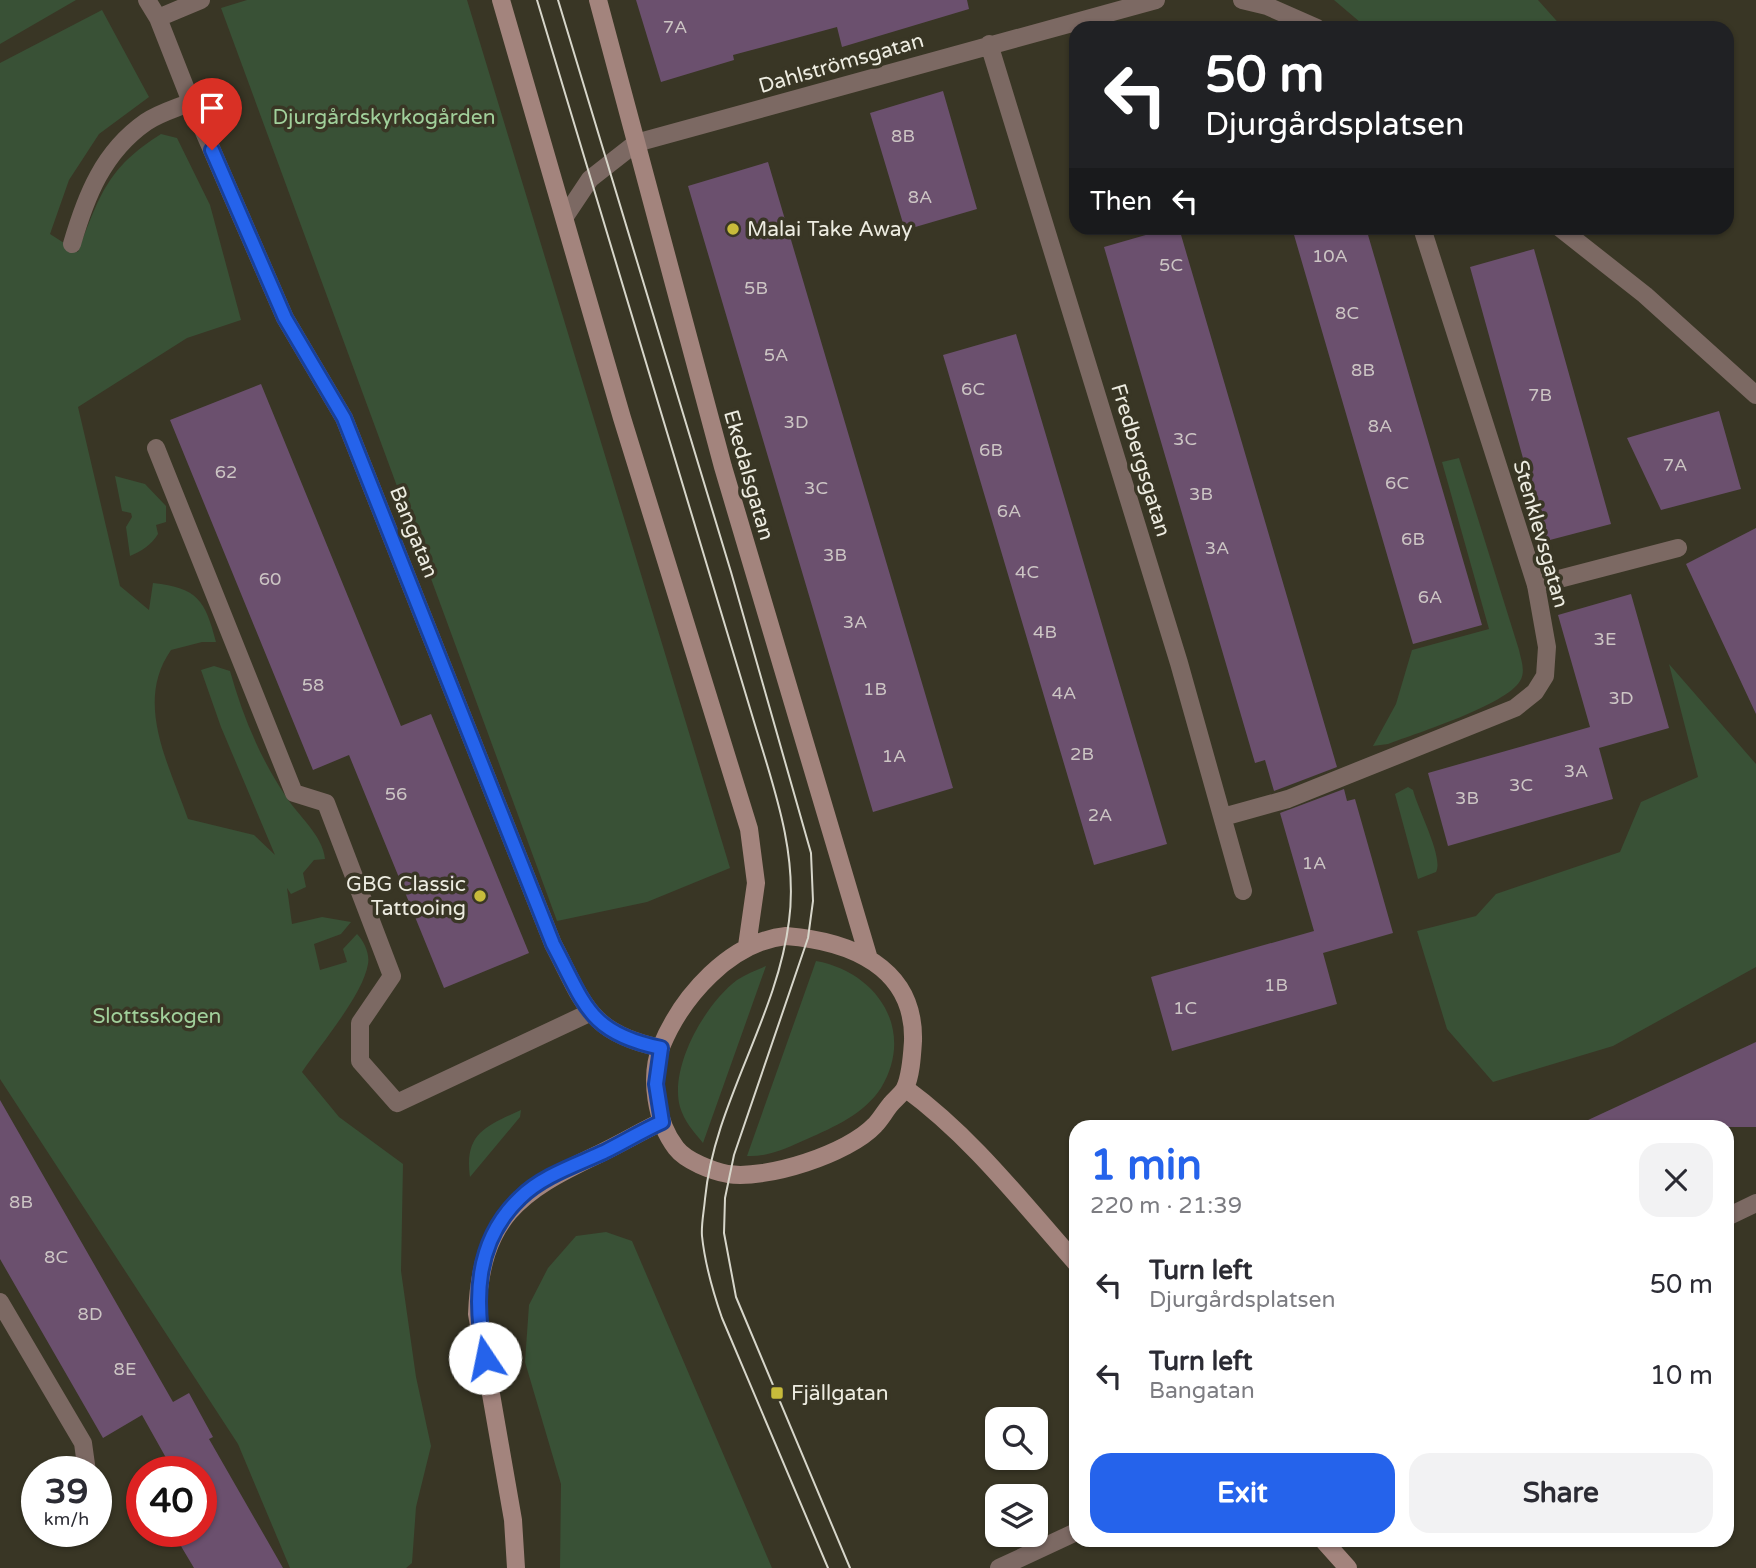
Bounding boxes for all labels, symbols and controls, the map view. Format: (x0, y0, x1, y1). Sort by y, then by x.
house number: 7A (663, 16, 687, 38)
street label: Dahlströmsgatan (756, 28, 927, 99)
text: 50 m (1205, 46, 1324, 105)
icon: left (1090, 49, 1181, 140)
pin (182, 78, 242, 150)
icon: arrive (193, 89, 231, 127)
park label: Djurgårdskyrkogården (272, 105, 496, 130)
text: Djurgårdsplatsen (1205, 106, 1465, 144)
house number: 8B (891, 125, 915, 147)
icon: left (1166, 182, 1204, 220)
house number: 8A (908, 186, 932, 208)
text: Then (1090, 186, 1152, 217)
place label: Malai Take Away (747, 217, 913, 242)
marker: Malai Take Away (725, 221, 741, 237)
house number: 10A (1312, 245, 1348, 267)
house number: 5C (1159, 254, 1183, 276)
house number: 5B (744, 277, 768, 299)
house number: 8C (1335, 302, 1359, 324)
house number: 5A (764, 344, 788, 366)
house number: 8B (1351, 359, 1375, 381)
house number: 6C (961, 378, 985, 400)
street label: Fredbergsgatan (1105, 381, 1176, 540)
house number: 7B (1528, 384, 1552, 406)
street label: Ekedalsgatan (718, 407, 779, 543)
house number: 3D (784, 411, 808, 433)
house number: 8A (1368, 415, 1392, 437)
house number: 3C (1173, 428, 1197, 450)
house number: 6B (979, 439, 1003, 461)
house number: 7A (1663, 454, 1687, 476)
street label: Stenklevsgatan (1508, 458, 1573, 611)
house number: 62 (215, 461, 237, 483)
house number: 6C (1385, 472, 1409, 494)
house number: 3C (804, 477, 828, 499)
street label: Bangatan (384, 483, 443, 582)
house number: 3B (1189, 483, 1213, 505)
house number: 6A (997, 500, 1021, 522)
house number: 6B (1401, 528, 1425, 550)
house number: 3A (1205, 537, 1229, 559)
house number: 3B (823, 544, 847, 566)
house number: 4C (1015, 561, 1039, 583)
house number: 60 (259, 568, 281, 590)
house number: 6A (1418, 586, 1442, 608)
house number: 3A (843, 611, 867, 633)
house number: 4B (1033, 621, 1057, 643)
house number: 3E (1594, 628, 1616, 650)
house number: 58 (302, 674, 324, 696)
house number: 1B (863, 678, 887, 700)
house number: 4A (1052, 682, 1076, 704)
house number: 3D (1609, 687, 1633, 709)
house number: 2B (1070, 743, 1094, 765)
house number: 1A (882, 745, 906, 767)
house number: 3A (1564, 760, 1588, 782)
house number: 3C (1509, 774, 1533, 796)
house number: 56 (385, 783, 407, 805)
house number: 3B (1455, 787, 1479, 809)
house number: 2A (1088, 804, 1112, 826)
house number: 1A (1302, 852, 1326, 874)
place label: GBG Classic Tattooing (346, 872, 466, 921)
marker: GBG Classic Tattooing (472, 888, 488, 904)
house number: 1B (1264, 974, 1288, 996)
house number: 1C (1173, 997, 1197, 1019)
park label: Slottsskogen (93, 1004, 221, 1029)
text: 1 min (1090, 1140, 1202, 1191)
button: close (1639, 1143, 1713, 1217)
house number: 8B (9, 1191, 33, 1213)
text: 220 m · 21:39 (1090, 1192, 1242, 1220)
house number: 8C (44, 1246, 68, 1268)
text: Turn left (1149, 1255, 1252, 1286)
icon: left (1090, 1266, 1128, 1304)
text: 50 m (1650, 1269, 1713, 1300)
text: Djurgårdsplatsen (1149, 1286, 1336, 1314)
house number: 8D (78, 1303, 102, 1325)
position arrow (448, 1321, 522, 1395)
text: Turn left (1149, 1346, 1252, 1377)
icon: left (1090, 1357, 1128, 1395)
house number: 8E (114, 1358, 136, 1380)
text: 10 m (1650, 1360, 1713, 1391)
text: Bangatan (1149, 1377, 1255, 1405)
place label: Fjällgatan (791, 1381, 889, 1406)
marker: Fjällgatan (769, 1385, 785, 1401)
map controls (985, 1407, 1048, 1547)
button: search (985, 1407, 1048, 1470)
button: Exit (1090, 1453, 1395, 1533)
button: Share (1409, 1453, 1713, 1533)
speed limit sign: 40 (126, 1456, 217, 1547)
text: 39 (45, 1471, 88, 1513)
button: layers (985, 1484, 1048, 1547)
text: km/h (44, 1508, 89, 1530)

